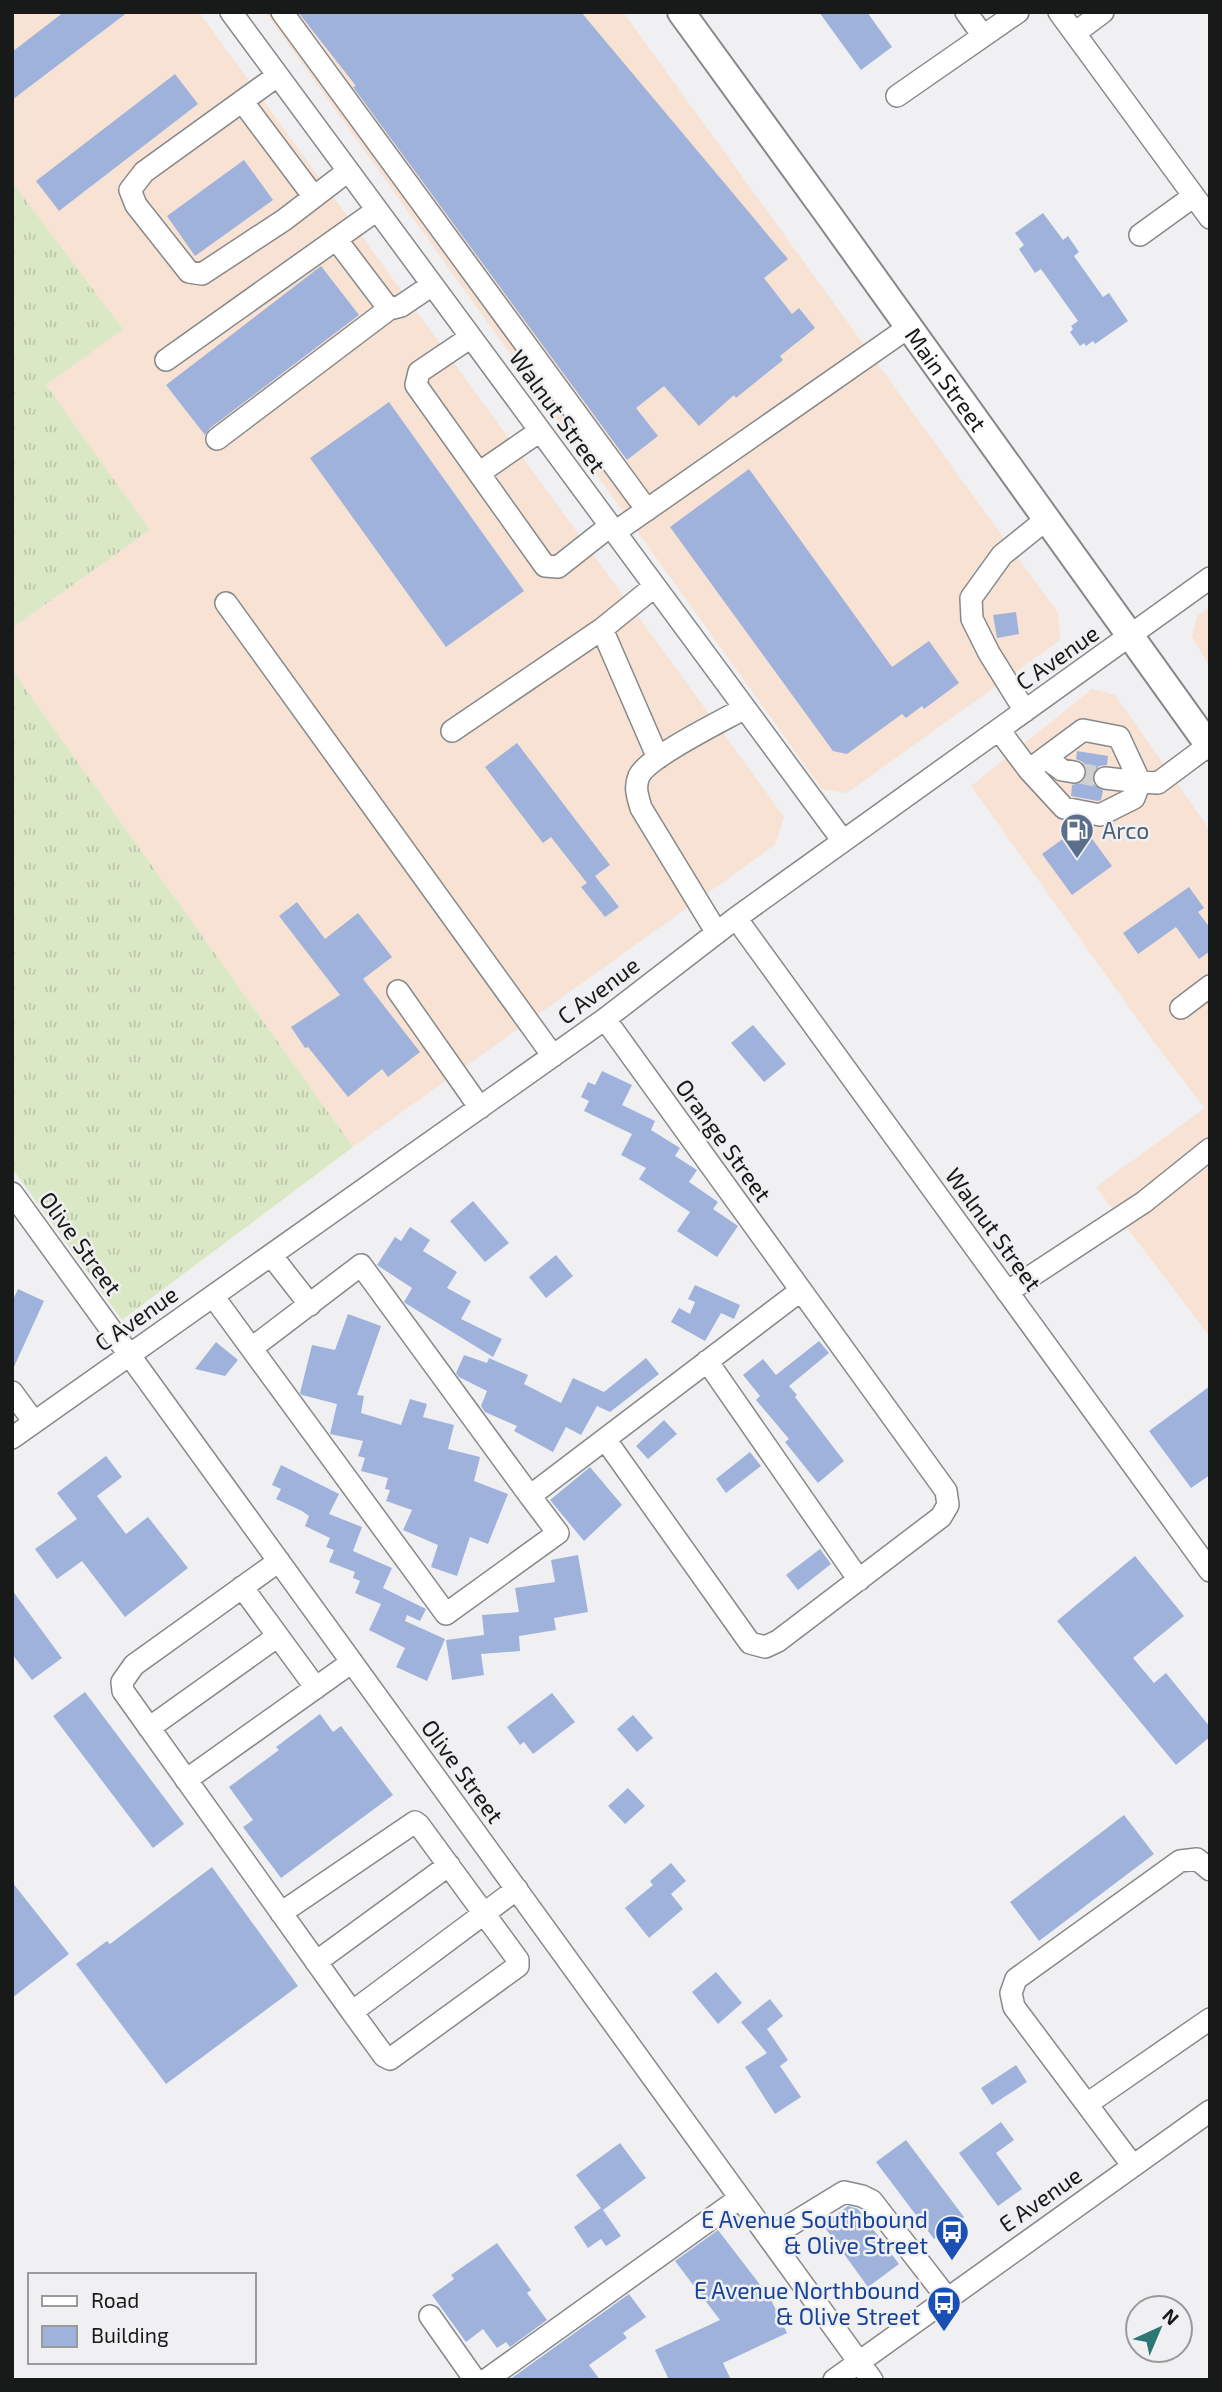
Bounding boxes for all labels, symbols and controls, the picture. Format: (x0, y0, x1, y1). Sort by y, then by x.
street label: Main Street (900, 322, 993, 437)
street label: Walnut Street (504, 344, 612, 478)
street label: C Avenue (1010, 618, 1104, 696)
fuel station icon: Arco (1058, 811, 1096, 860)
place label: Arco (1102, 816, 1149, 844)
street label: C Avenue (552, 950, 644, 1030)
street label: Orange Street (670, 1073, 778, 1207)
street label: Walnut Street (940, 1162, 1048, 1296)
street label: Olive Street (34, 1186, 128, 1301)
street label: C Avenue (89, 1279, 183, 1357)
street label: Olive Street (416, 1714, 510, 1829)
street label: E Avenue (993, 2160, 1087, 2238)
place label: E Avenue Southbound & Olive Street (701, 2205, 928, 2259)
bus stop icon: E Avenue Southbound & Olive Street (933, 2213, 971, 2262)
legend (28, 2273, 256, 2364)
place label: E Avenue Northbound & Olive Street (694, 2276, 920, 2330)
bus stop icon: E Avenue Northbound & Olive Street (925, 2284, 963, 2333)
text: Road (91, 2287, 139, 2312)
north arrow (1124, 2294, 1194, 2364)
text: N (1158, 2303, 1184, 2329)
text: Building (91, 2322, 169, 2347)

